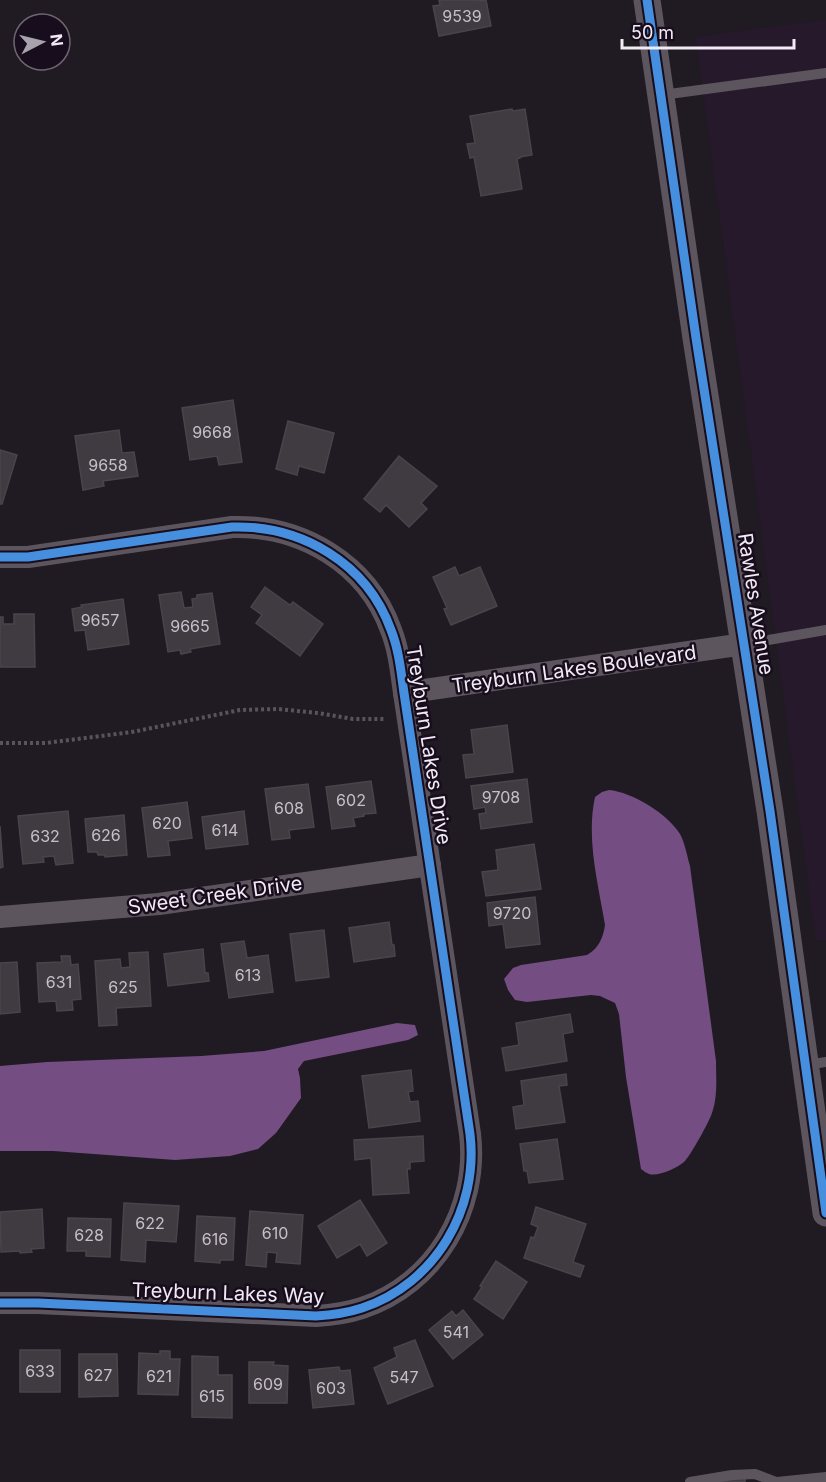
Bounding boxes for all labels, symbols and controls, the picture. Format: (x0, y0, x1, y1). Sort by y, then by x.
house number: 9539 (442, 6, 482, 26)
north arrow (12, 12, 72, 72)
scale bar (622, 12, 794, 50)
text: 50 m (631, 22, 674, 43)
text: N (46, 33, 68, 47)
house number: 9668 (192, 422, 232, 442)
house number: 9658 (88, 455, 128, 475)
street label: Rawles Avenue (733, 531, 779, 677)
house number: 9657 (81, 610, 119, 630)
house number: 9665 (170, 616, 210, 636)
street label: Treyburn Lakes Boulevard (450, 640, 698, 698)
street label: Treyburn Lakes Drive (401, 644, 457, 846)
house number: 9708 (482, 787, 520, 807)
house number: 602 (336, 790, 366, 810)
house number: 608 (274, 798, 304, 818)
house number: 620 (152, 813, 182, 833)
house number: 614 (212, 820, 238, 840)
house number: 626 (91, 825, 121, 845)
house number: 632 (30, 826, 60, 846)
street label: Sweet Creek Drive (126, 871, 304, 919)
house number: 9720 (493, 903, 531, 923)
house number: 613 (235, 965, 261, 985)
house number: 631 (46, 972, 72, 992)
house number: 625 (108, 977, 138, 997)
house number: 622 (135, 1213, 165, 1233)
house number: 610 (262, 1223, 288, 1243)
house number: 628 (74, 1225, 104, 1245)
house number: 616 (202, 1229, 228, 1249)
street label: Treyburn Lakes Way (131, 1278, 325, 1308)
house number: 541 (443, 1322, 469, 1342)
house number: 633 (25, 1361, 55, 1381)
house number: 627 (84, 1365, 112, 1385)
house number: 621 (146, 1366, 172, 1386)
house number: 547 (389, 1367, 419, 1387)
house number: 609 (253, 1374, 283, 1394)
house number: 603 (316, 1378, 346, 1398)
house number: 615 (199, 1386, 225, 1406)

